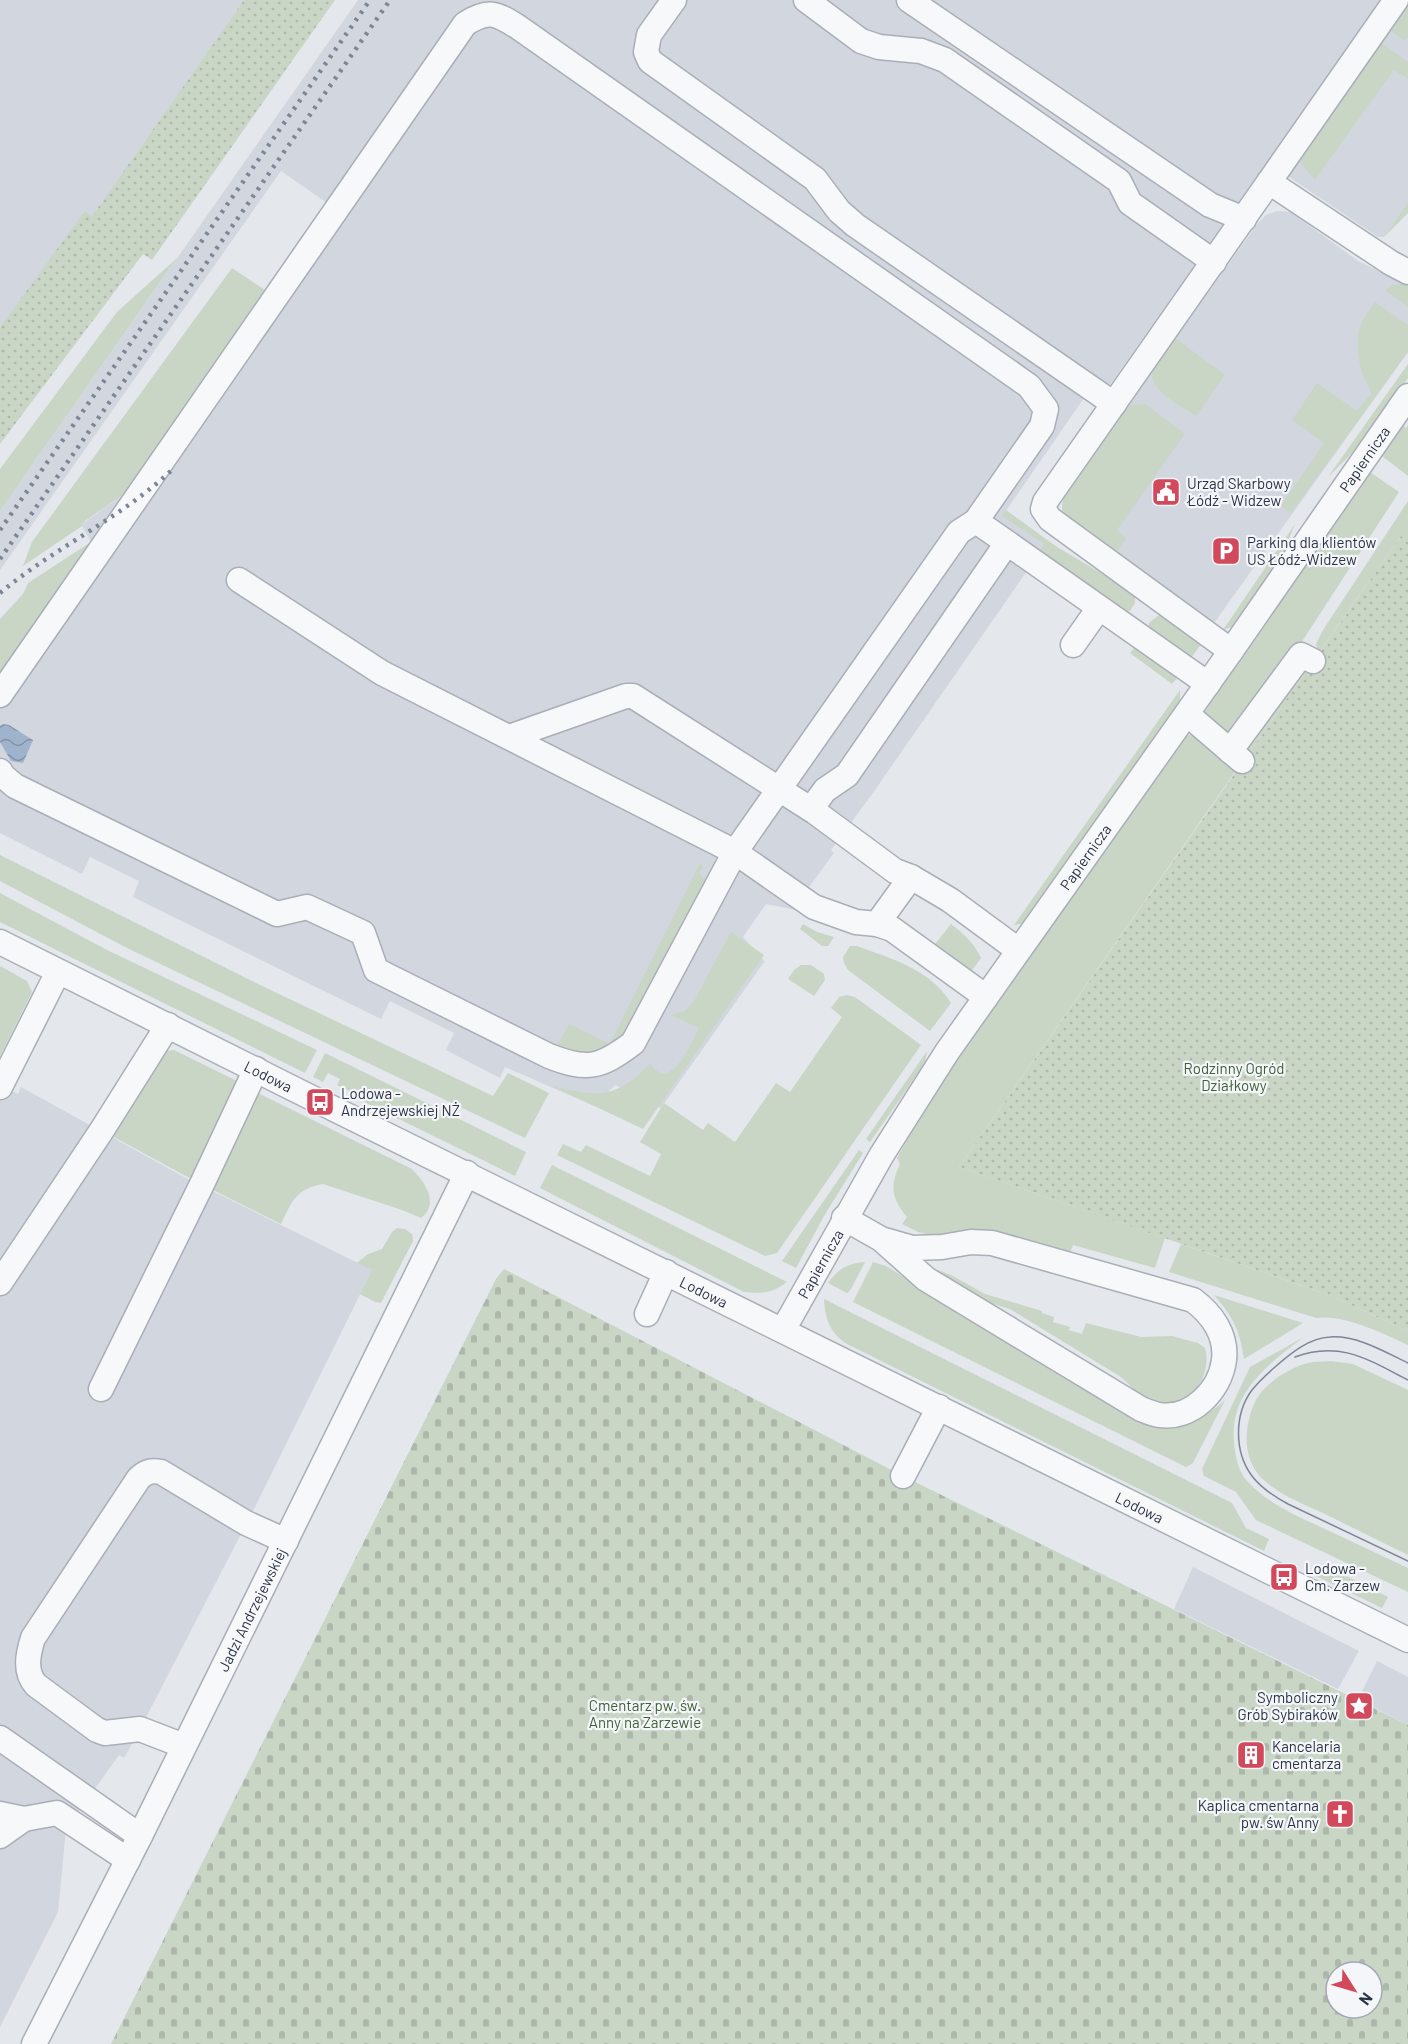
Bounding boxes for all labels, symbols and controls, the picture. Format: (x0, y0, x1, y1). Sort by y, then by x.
street label: Papiernicza (1335, 423, 1393, 495)
place label: Urząd Skarbowy Łódź - Widzew (1186, 474, 1291, 509)
public building icon: Urząd Skarbowy Łódź - Widzew (1150, 476, 1182, 508)
place label: Parking dla klientów US Łódź-Widzew (1247, 533, 1377, 568)
parking icon: Parking dla klientów US Łódź-Widzew (1210, 535, 1242, 567)
street label: Papiernicza (1056, 821, 1115, 893)
street label: Lodowa (241, 1057, 295, 1096)
park label: Rodzinny Ogród Działkowy (1184, 1059, 1284, 1094)
place label: Lodowa - Andrzejewskiej NŻ (341, 1084, 460, 1119)
bus stop icon: Lodowa - Andrzejewskiej NŻ (304, 1086, 336, 1118)
street label: Papiernicza (794, 1226, 847, 1301)
street label: Lodowa (677, 1272, 731, 1311)
street label: Lodowa (1113, 1488, 1166, 1527)
street label: Jadzi Andrzejewskiej (214, 1545, 290, 1674)
place label: Lodowa - Cm. Zarzew (1305, 1559, 1380, 1594)
bus stop icon: Lodowa - Cm. Zarzew (1268, 1561, 1300, 1593)
place label: Symboliczny Grób Sybiraków (1238, 1688, 1338, 1723)
place icon: Symboliczny Grób Sybiraków (1343, 1690, 1375, 1722)
park label: Cmentarz pw. św. Anny na Zarzewie (589, 1696, 701, 1731)
place label: Kancelaria cmentarza (1272, 1737, 1341, 1772)
building icon: Kancelaria cmentarza (1235, 1739, 1267, 1771)
place label: Kaplica cmentarna pw. św Anny (1198, 1796, 1319, 1831)
church icon: Kaplica cmentarna pw. św Anny (1324, 1798, 1356, 1830)
north arrow (1324, 1960, 1384, 2020)
text: N (1356, 1989, 1377, 2009)

